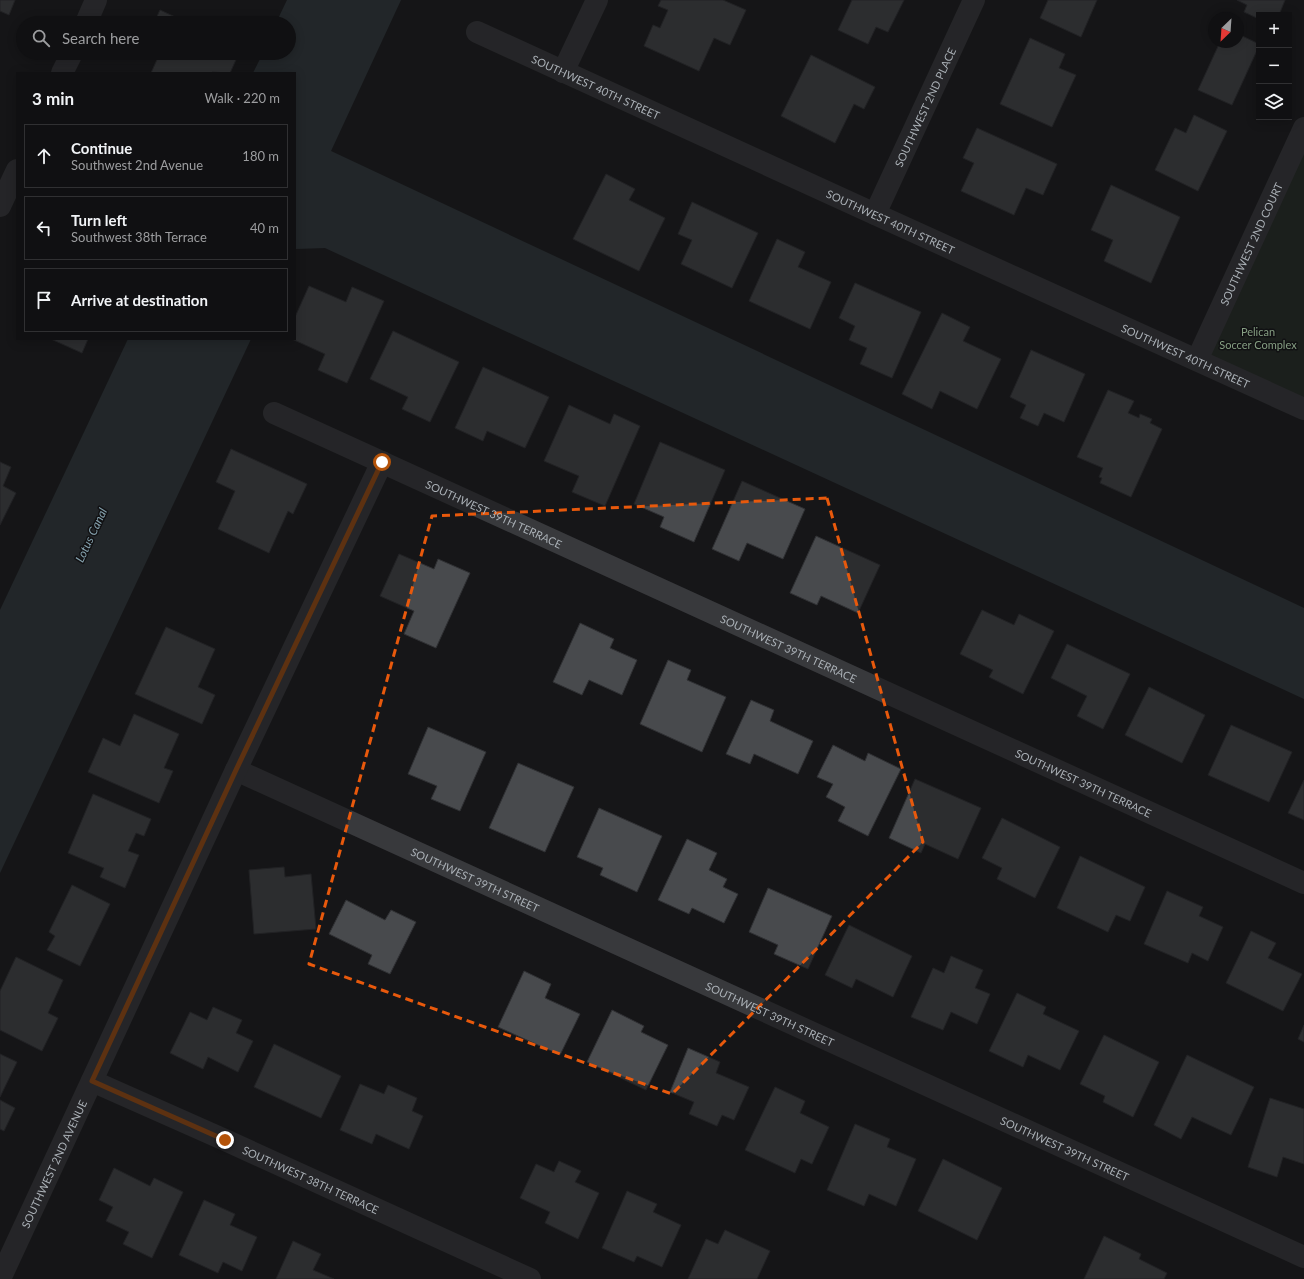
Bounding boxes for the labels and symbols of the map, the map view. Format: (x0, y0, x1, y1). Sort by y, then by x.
north arrow (1208, 12, 1244, 48)
street label: SOUTHWEST 2ND PLACE (891, 45, 958, 169)
street label: SOUTHWEST 40TH STREET (530, 52, 663, 122)
street label: SOUTHWEST 2ND COURT (1217, 180, 1285, 307)
street label: SOUTHWEST 40TH STREET (825, 186, 958, 256)
street label: SOUTHWEST 40TH STREET (1120, 320, 1252, 390)
park label: Pelican Soccer Complex (1219, 325, 1297, 351)
route start (373, 453, 391, 471)
street label: SOUTHWEST 39TH TERRACE (424, 477, 564, 550)
water label: Lotus Canal (72, 505, 110, 565)
street label: SOUTHWEST 39TH TERRACE (719, 611, 859, 685)
street label: SOUTHWEST 39TH TERRACE (1014, 746, 1154, 819)
street label: SOUTHWEST 39TH STREET (409, 844, 542, 914)
street label: SOUTHWEST 39TH STREET (704, 979, 837, 1049)
street label: SOUTHWEST 2ND AVENUE (18, 1098, 89, 1230)
street label: SOUTHWEST 39TH STREET (999, 1113, 1132, 1183)
route end (216, 1131, 234, 1149)
street label: SOUTHWEST 38TH TERRACE (241, 1143, 381, 1216)

